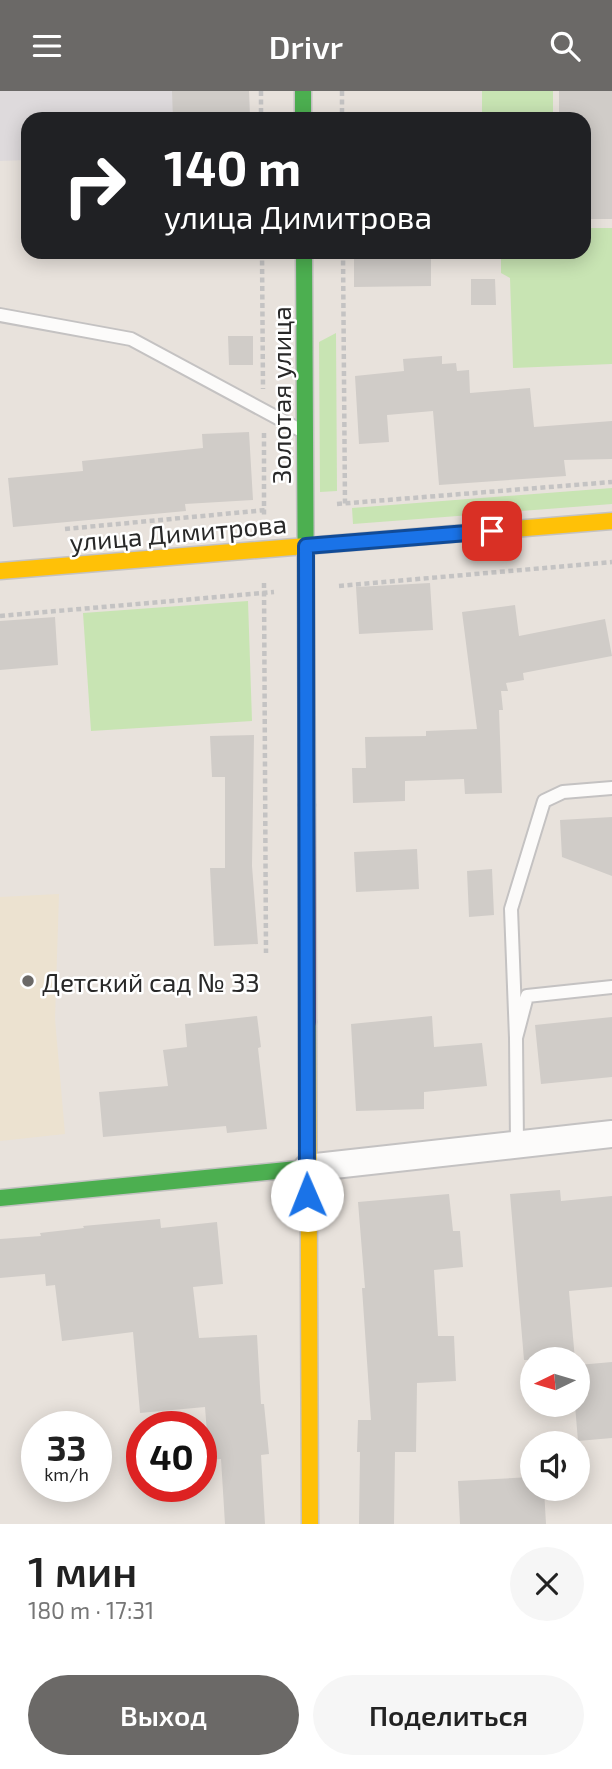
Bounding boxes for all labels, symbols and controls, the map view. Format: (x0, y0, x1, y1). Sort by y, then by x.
icon: menu (28, 27, 66, 65)
text: Drivr (269, 27, 343, 65)
icon: search (546, 27, 584, 65)
text: 140 m (164, 137, 301, 196)
icon: right (49, 140, 140, 231)
text: улица Димитрова (164, 197, 432, 235)
street label: Золотая улица (265, 306, 297, 484)
pin (462, 501, 522, 561)
street label: улица Димитрова (68, 507, 288, 558)
icon: arrive (473, 512, 511, 550)
place label: Детский сад № 33 (42, 966, 260, 997)
marker: Детский сад № 33 (20, 973, 36, 989)
position arrow (270, 1158, 344, 1232)
north arrow (520, 1347, 590, 1417)
map controls (520, 1347, 590, 1501)
speed limit sign: 40 (126, 1411, 217, 1502)
text: 33 (47, 1426, 86, 1468)
button: sound (520, 1431, 590, 1501)
text: km/h (44, 1463, 89, 1485)
text: 1 мин (28, 1545, 137, 1595)
button: close (510, 1547, 584, 1621)
text: 180 m · 17:31 (28, 1596, 154, 1624)
button: Выход (28, 1675, 299, 1755)
button: Поделиться (313, 1675, 584, 1755)

